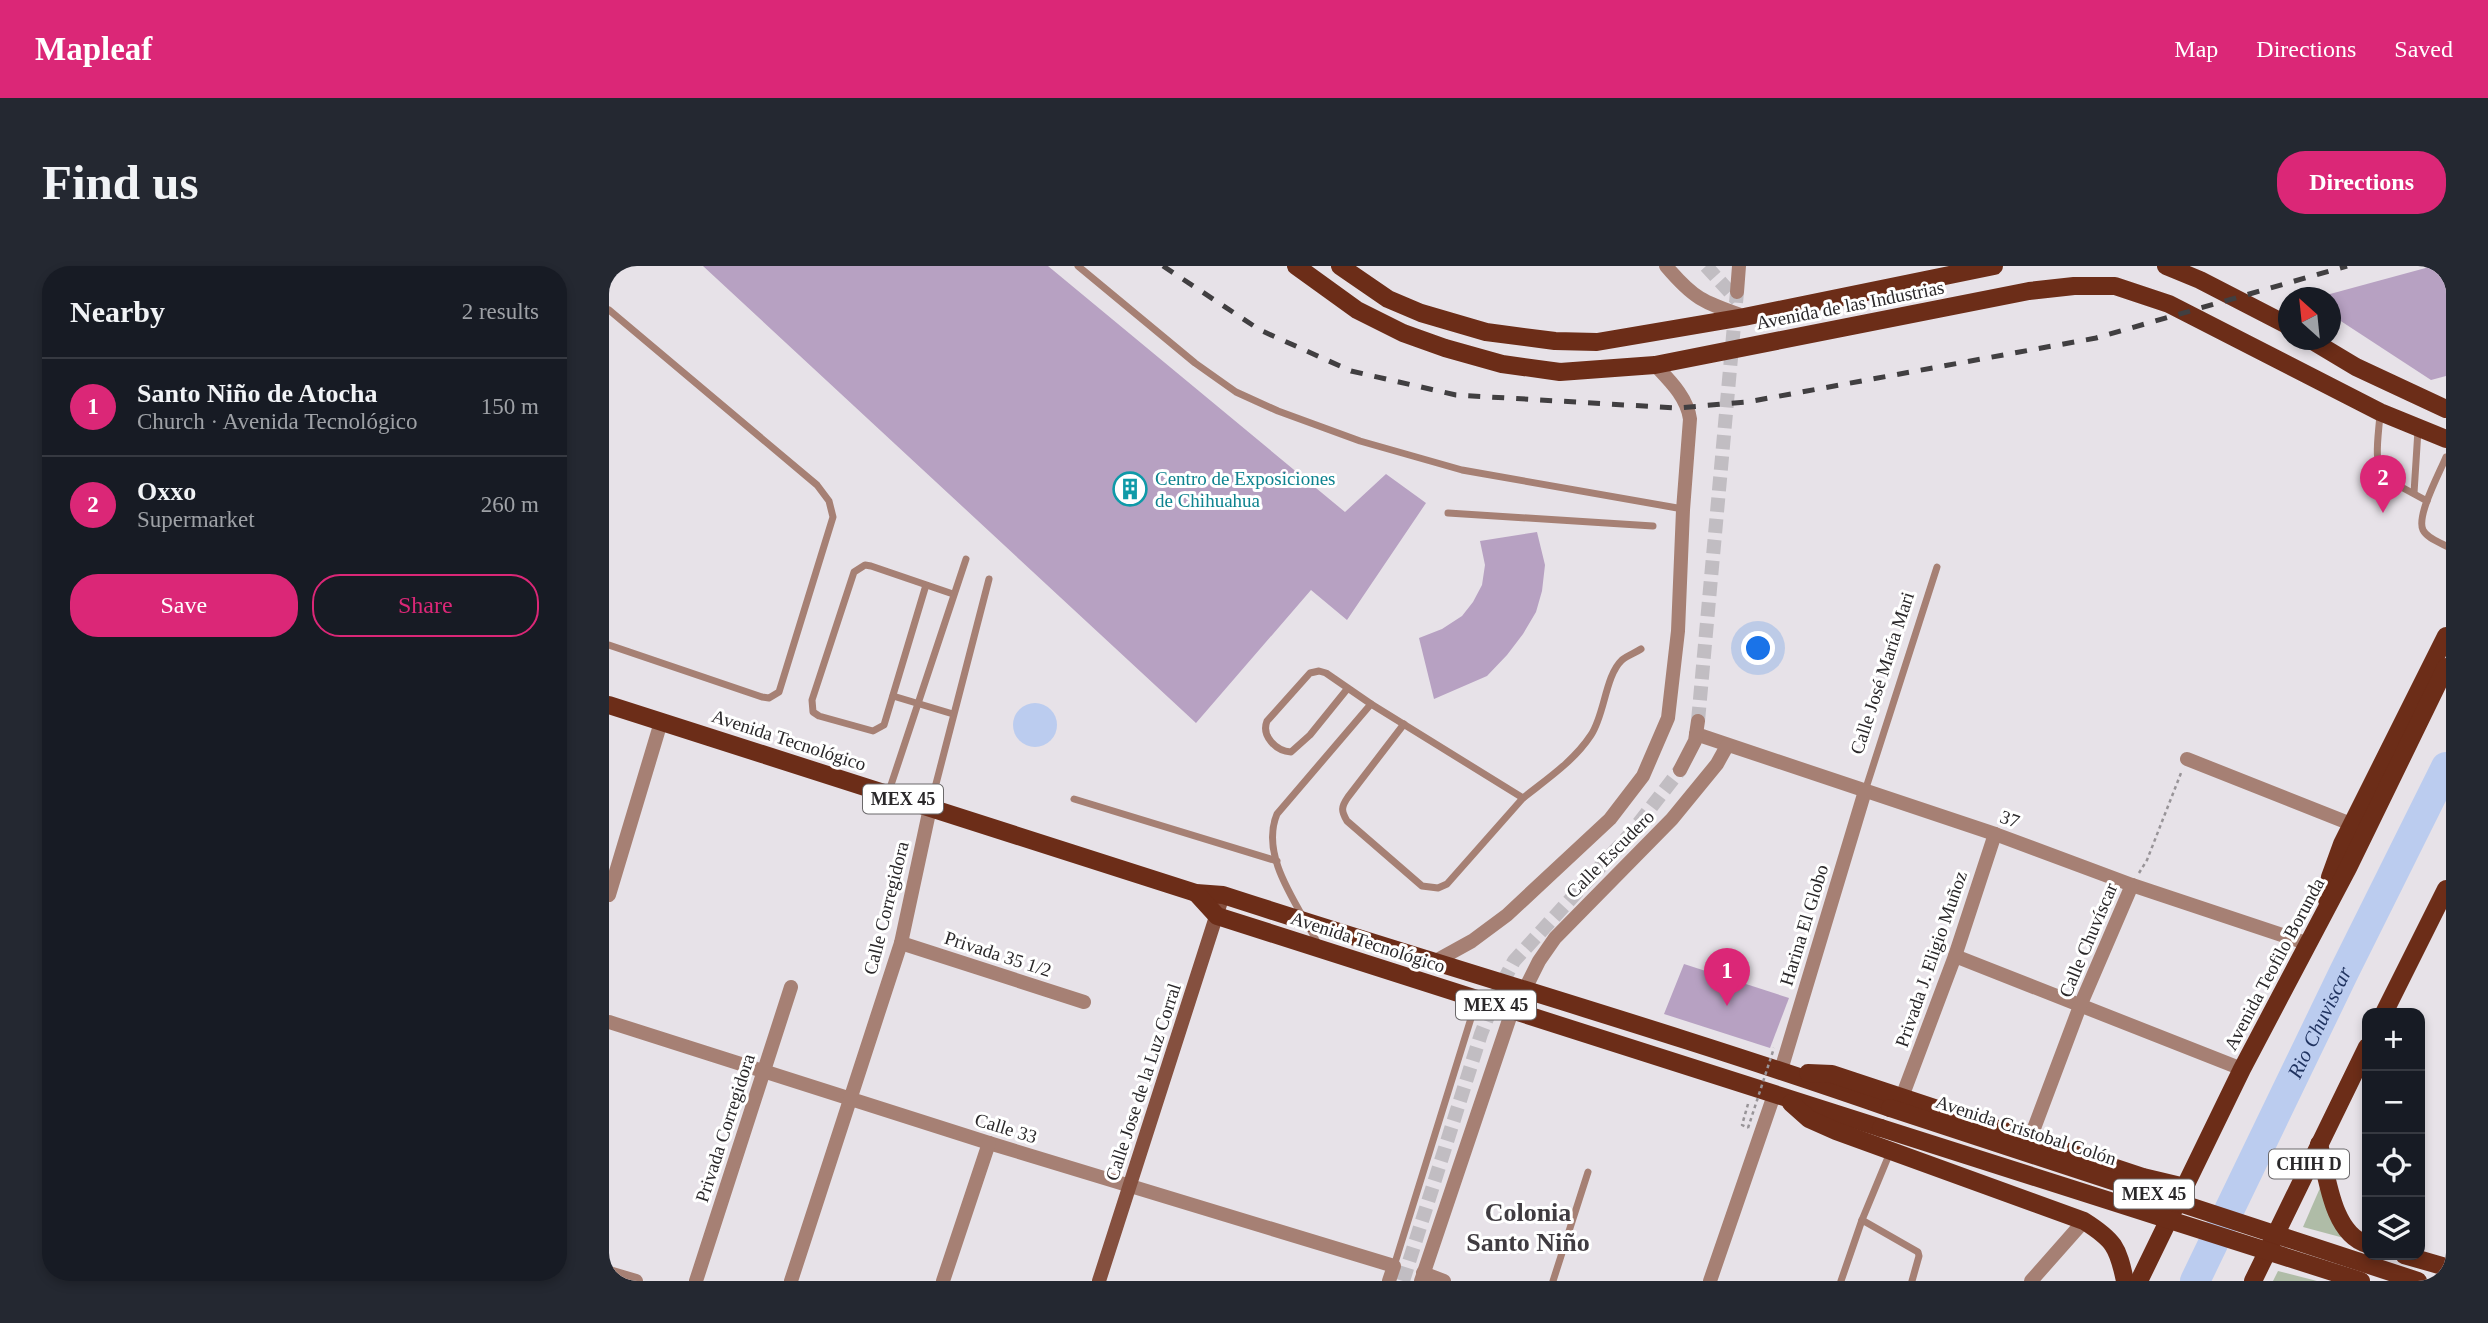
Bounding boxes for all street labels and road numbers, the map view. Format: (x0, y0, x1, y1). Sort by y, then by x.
street label: Avenida de las Industrias (1754, 276, 1946, 334)
street label: Calle José María Mari (1846, 589, 1918, 757)
street label: Avenida Tecnológico (709, 705, 869, 775)
road number: MEX 45 (863, 784, 943, 814)
street label: Calle Escudero (1562, 806, 1658, 902)
street label: 37 (1997, 806, 2023, 832)
street label: Calle Corregidora (859, 839, 913, 977)
street label: Harina El Globo (1776, 862, 1832, 988)
street label: Privada J. Eligio Muñoz (1891, 868, 1971, 1050)
street label: Avenida Teofilo Borunda (2220, 874, 2329, 1054)
street label: Calle Chuvíscar (2055, 879, 2122, 1000)
street label: Avenida Tecnológico (1288, 907, 1448, 977)
street label: Privada 35 1/2 (942, 927, 1054, 981)
street label: Calle Jose de la Luz Corral (1101, 981, 1185, 1183)
road number: MEX 45 (1456, 990, 1536, 1020)
street label: Privada Corregidora (691, 1051, 759, 1205)
street label: Avenida Cristobal Colón (1933, 1091, 2119, 1169)
street label: Calle 33 (972, 1109, 1040, 1147)
road number: CHIH D (2269, 1150, 2349, 1178)
road number: MEX 45 (2114, 1180, 2194, 1209)

